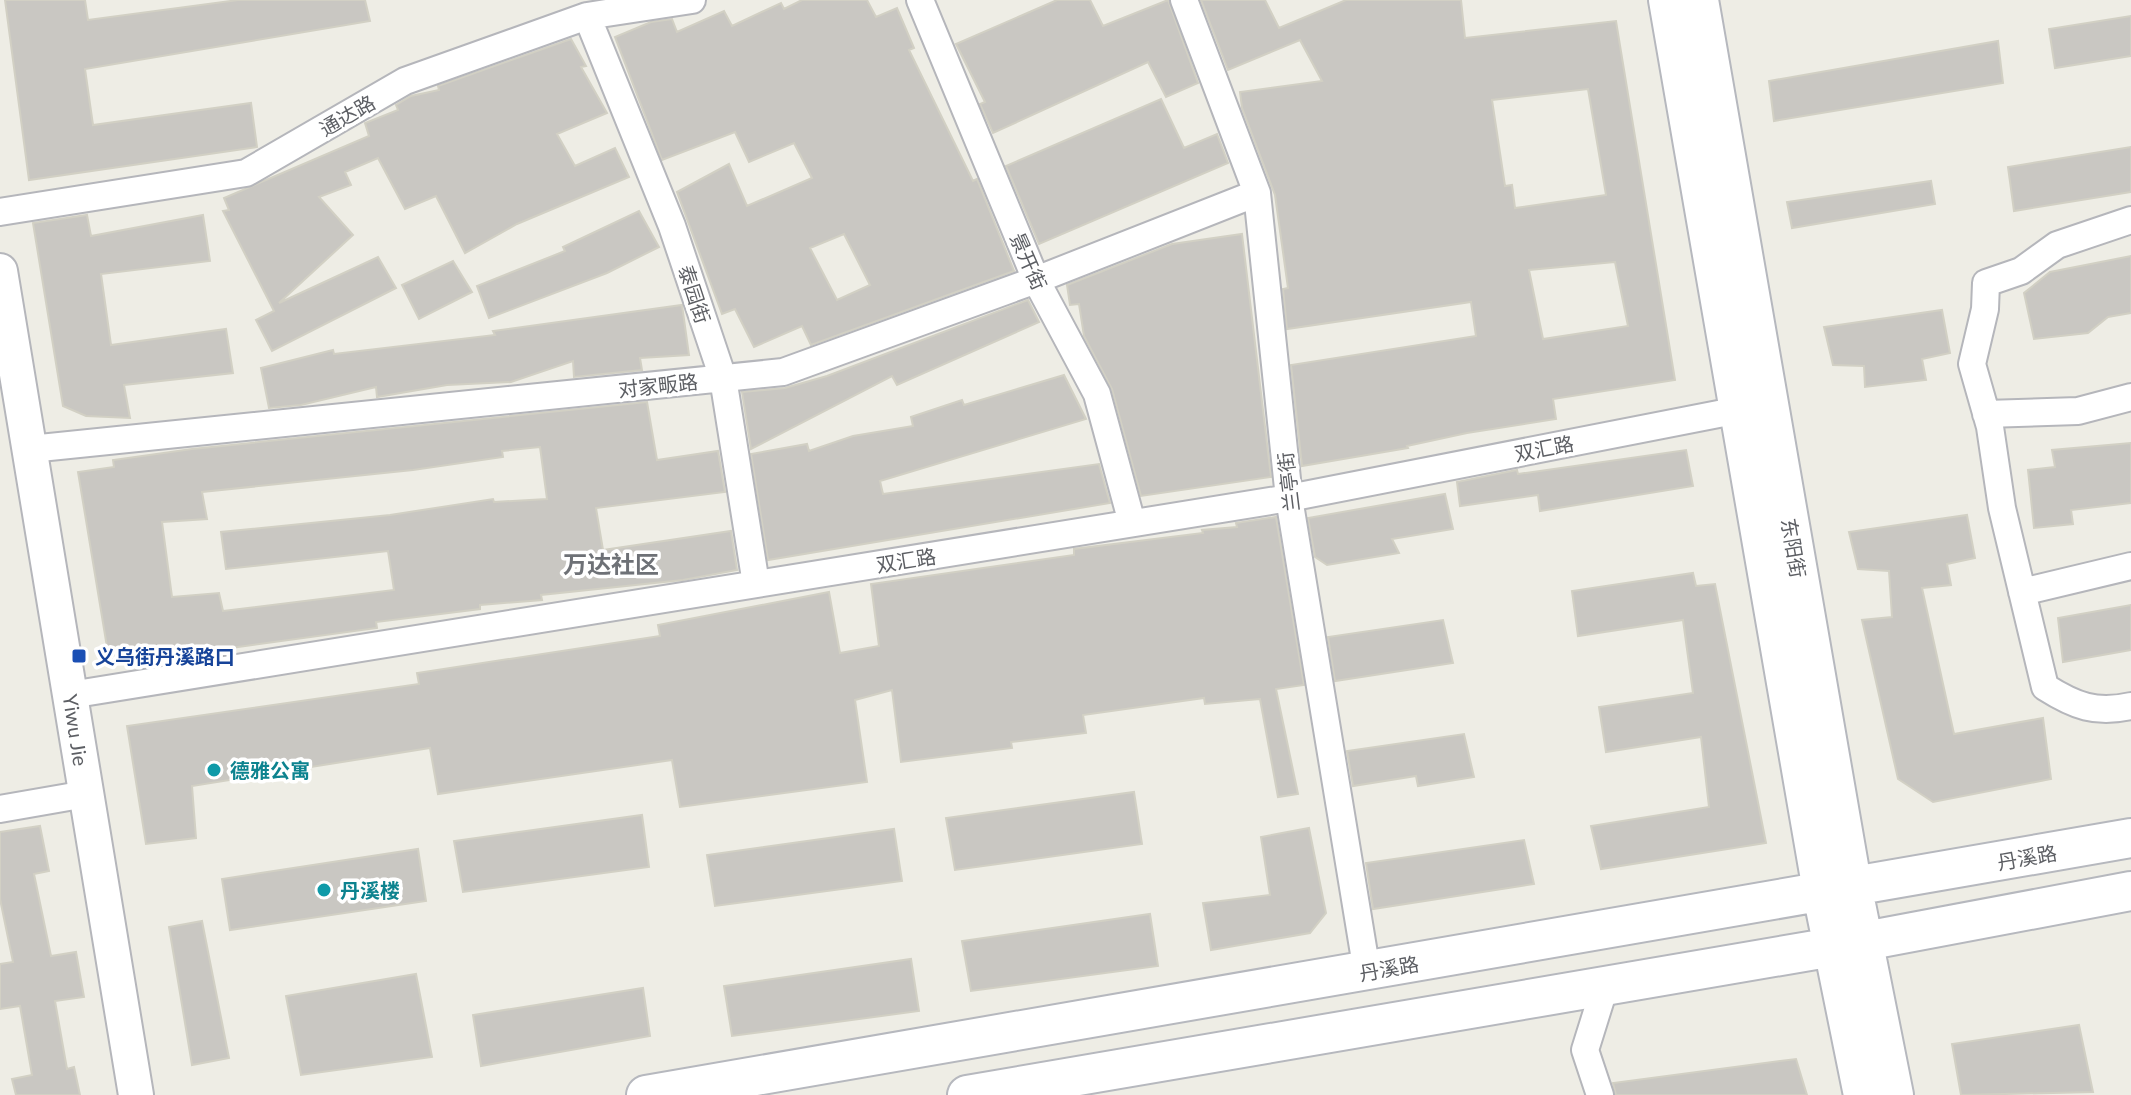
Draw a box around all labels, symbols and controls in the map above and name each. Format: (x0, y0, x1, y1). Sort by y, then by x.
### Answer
street label: 通达路 (315, 90, 379, 140)
street label: 景开街 (1006, 229, 1052, 293)
street label: 泰园街 (674, 262, 716, 326)
street label: 对家畈路 (617, 369, 699, 401)
street label: 双汇路 (1512, 430, 1576, 466)
street label: 兰亭街 (1272, 451, 1304, 513)
street label: 东阳街 (1777, 516, 1811, 580)
street label: 双汇路 (874, 543, 938, 577)
district label: 万达社区 (563, 549, 659, 578)
place label: 义乌街丹溪路口 (95, 644, 235, 668)
marker: 义乌街丹溪路口 (70, 647, 88, 665)
street label: Yiwu Jie (58, 692, 94, 768)
place label: 德雅公寓 (230, 758, 310, 782)
marker: 德雅公寓 (205, 761, 223, 779)
street label: 丹溪路 (1995, 840, 2059, 874)
place label: 丹溪楼 (340, 878, 400, 902)
marker: 丹溪楼 (315, 881, 333, 899)
street label: 丹溪路 (1357, 951, 1421, 985)

